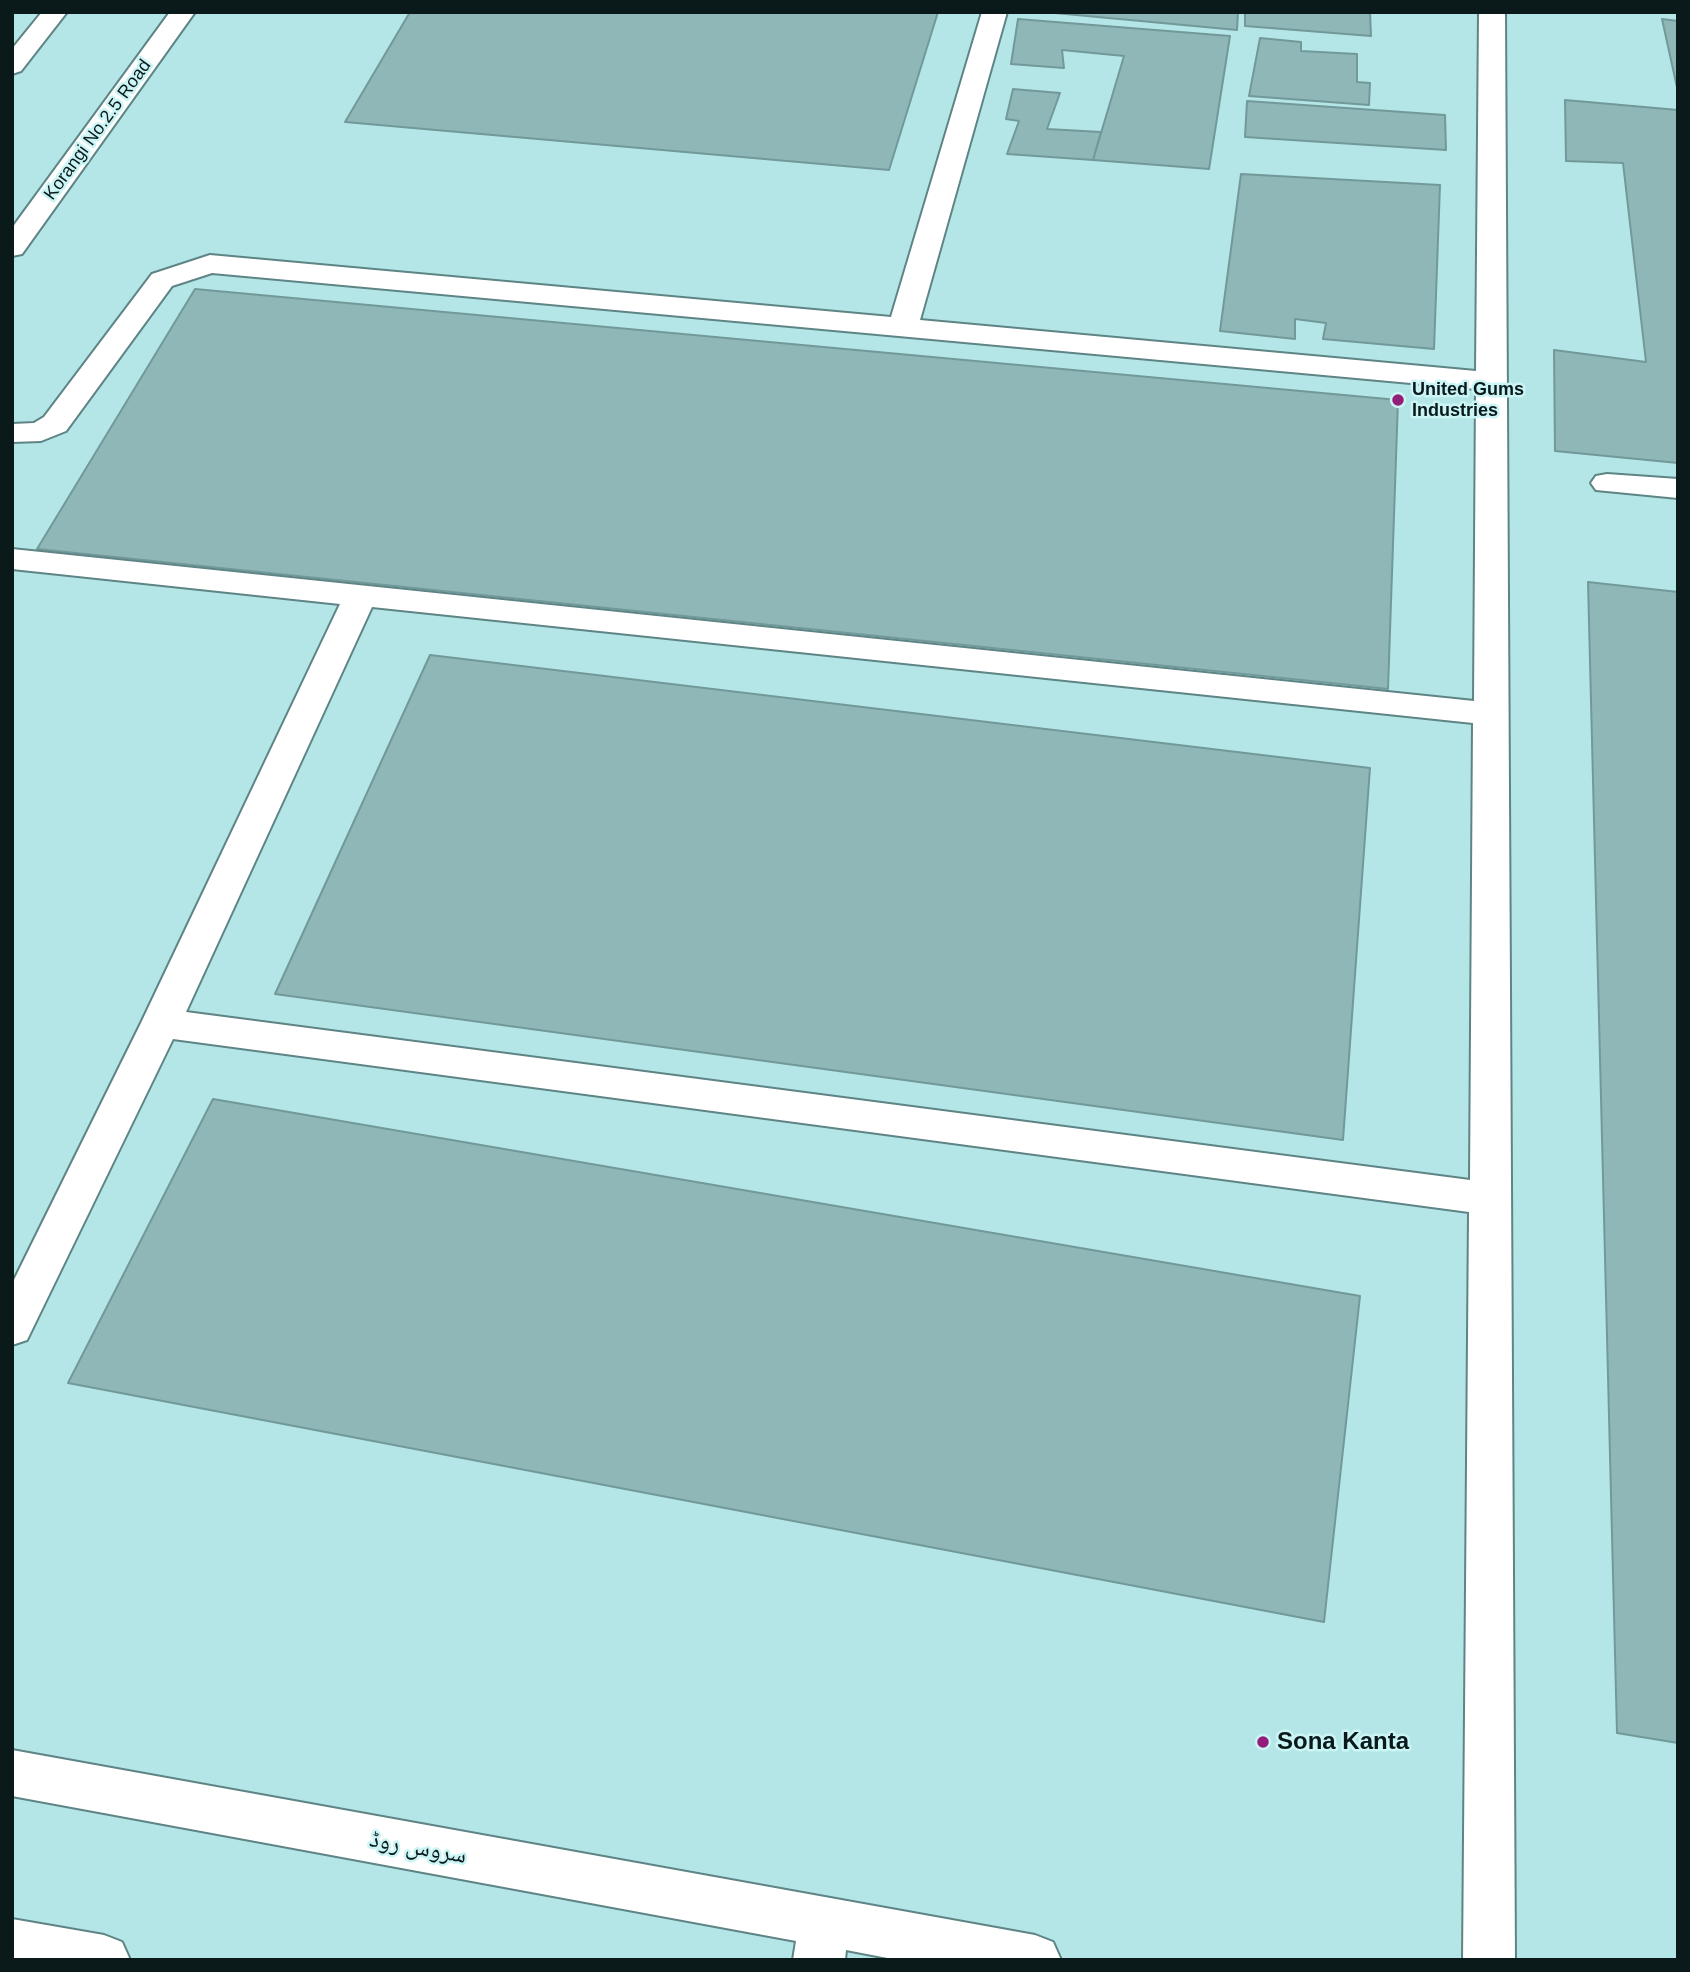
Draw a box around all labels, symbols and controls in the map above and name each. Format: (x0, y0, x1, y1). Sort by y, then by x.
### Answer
street label: Korangi No.2.5 Road (40, 56, 156, 204)
place label: United Gums Industries (1412, 379, 1524, 422)
marker: United Gums Industries (1390, 392, 1406, 408)
place label: Sona Kanta (1277, 1728, 1409, 1756)
marker: Sona Kanta (1255, 1734, 1271, 1750)
street label: سروس روڈ (367, 1825, 469, 1871)

